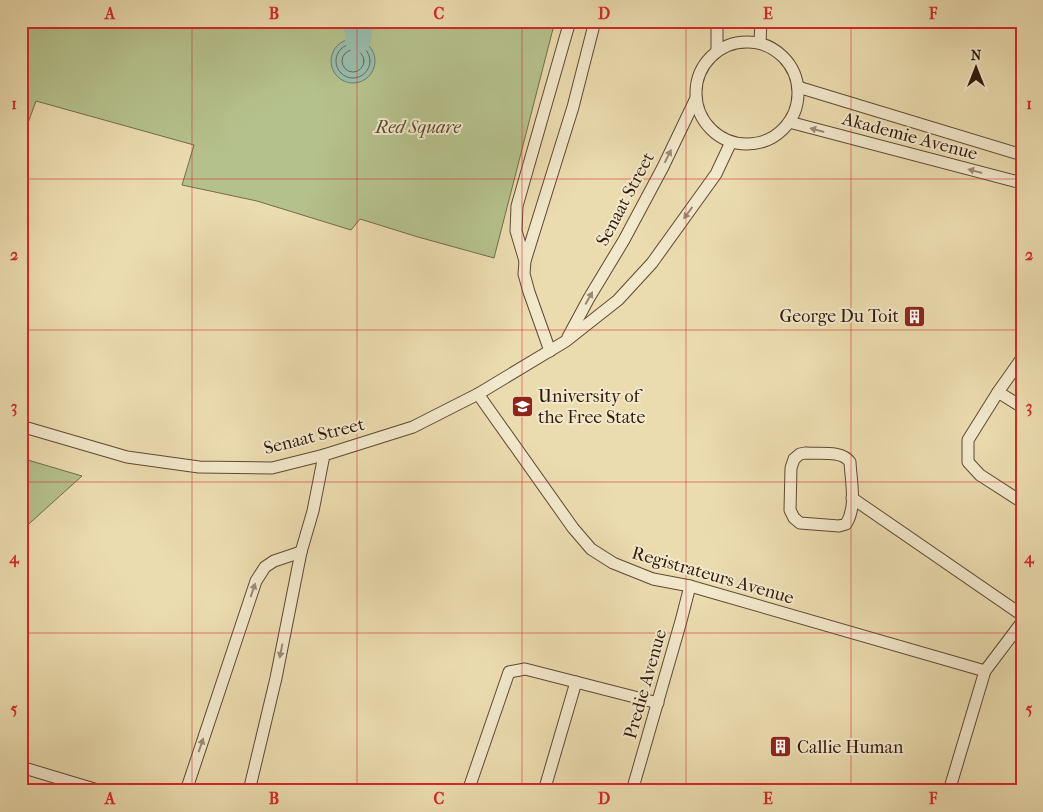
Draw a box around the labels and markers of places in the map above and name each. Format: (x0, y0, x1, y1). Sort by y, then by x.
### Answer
building icon: George Du Toit (903, 304, 927, 328)
place label: George Du Toit (780, 306, 900, 327)
place label: University of the Free State (538, 386, 646, 428)
school or university icon: University of the Free State (510, 394, 534, 418)
building icon: Callie Human (769, 735, 793, 759)
place label: Callie Human (797, 737, 904, 758)

